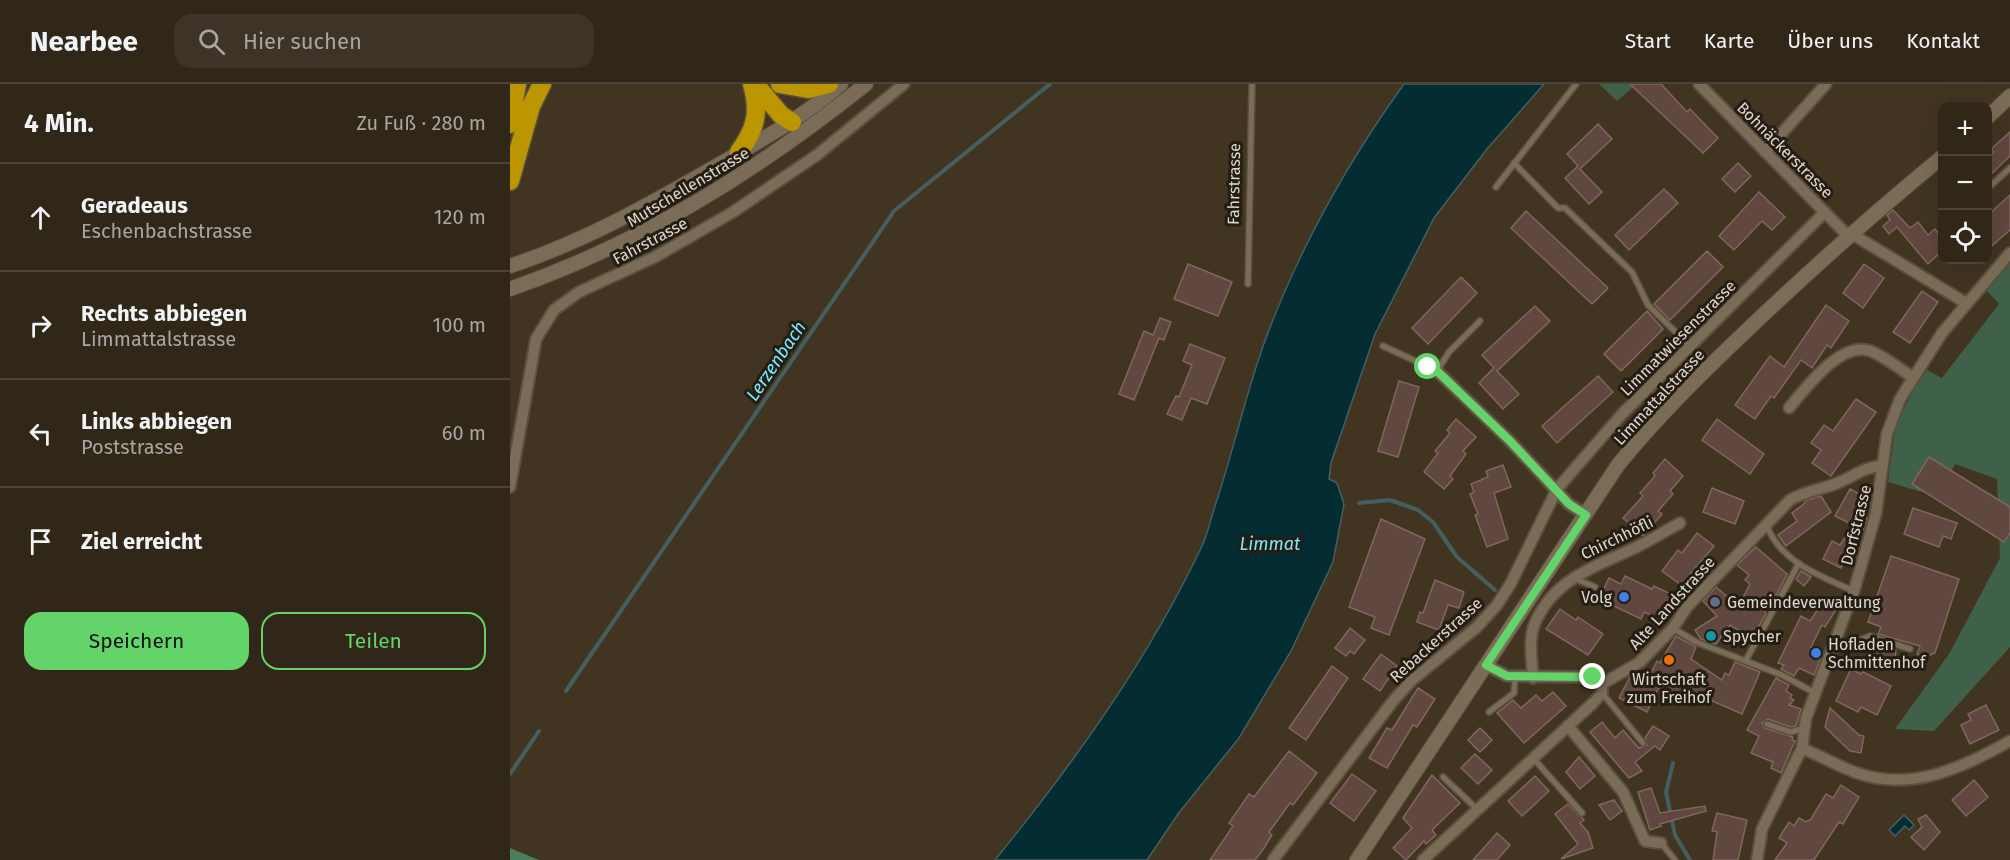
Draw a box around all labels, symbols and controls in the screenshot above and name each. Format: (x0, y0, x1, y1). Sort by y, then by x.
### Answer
search box (174, 14, 594, 68)
text: Nearbee (30, 25, 138, 58)
icon: search (195, 25, 228, 58)
text: Hier suchen (243, 28, 362, 55)
text: Start (1625, 28, 1671, 54)
text: Karte (1704, 28, 1754, 54)
text: Über uns (1787, 28, 1873, 54)
text: Kontakt (1906, 28, 1980, 54)
street label: Bohnäckerstrasse (1733, 98, 1837, 202)
map controls (1938, 102, 1992, 264)
button: + (1938, 102, 1992, 156)
text: 4 Min. (24, 108, 94, 139)
text: Zu Fuß · 280 m (357, 111, 486, 135)
street label: Mutschellenstrasse (624, 143, 752, 231)
street label: Fahrstrasse (1224, 143, 1244, 225)
button: − (1938, 156, 1992, 210)
text: Geradeaus (81, 192, 188, 219)
icon: ahead (24, 201, 57, 234)
text: 120 m (434, 205, 486, 229)
button: locate (1938, 210, 1992, 264)
street label: Fahrstrasse (609, 213, 691, 269)
text: Eschenbachstrasse (81, 219, 252, 243)
street label: Limmatwiesenstrasse (1616, 276, 1740, 400)
text: Rechts abbiegen (81, 300, 247, 327)
icon: right (24, 309, 57, 342)
text: 100 m (433, 313, 486, 337)
water label: Lerzenbach (741, 317, 811, 405)
text: Limmattalstrasse (81, 327, 236, 351)
street label: Limmattalstrasse (1610, 345, 1708, 449)
route start (1414, 353, 1440, 379)
text: Links abbiegen (81, 408, 232, 435)
icon: left (24, 417, 57, 450)
text: 60 m (442, 421, 486, 445)
text: Poststrasse (81, 435, 184, 459)
street label: Dorfstrasse (1837, 483, 1875, 567)
street label: Chirchhöfli (1578, 512, 1656, 564)
icon: arrive (24, 525, 57, 558)
text: Ziel erreicht (81, 528, 202, 555)
water label: Limmat (1239, 533, 1301, 555)
street label: Alte Landstrasse (1625, 553, 1719, 653)
place label: Volg (1581, 588, 1613, 607)
marker: Volg (1617, 590, 1631, 604)
place label: Gemeindeverwaltung (1727, 593, 1881, 612)
street label: Rebackerstrasse (1386, 594, 1486, 686)
marker: Gemeindeverwaltung (1708, 595, 1722, 609)
button: Speichern (24, 612, 249, 670)
button: Teilen (261, 612, 486, 670)
place label: Spycher (1723, 627, 1782, 646)
marker: Spycher (1704, 629, 1718, 643)
place label: Hofladen Schmittenhof (1828, 635, 1927, 672)
marker: Hofladen Schmittenhof (1809, 646, 1823, 660)
marker: Wirtschaft zum Freihof (1662, 653, 1676, 667)
route end (1579, 663, 1605, 689)
place label: Wirtschaft zum Freihof (1627, 670, 1713, 707)

